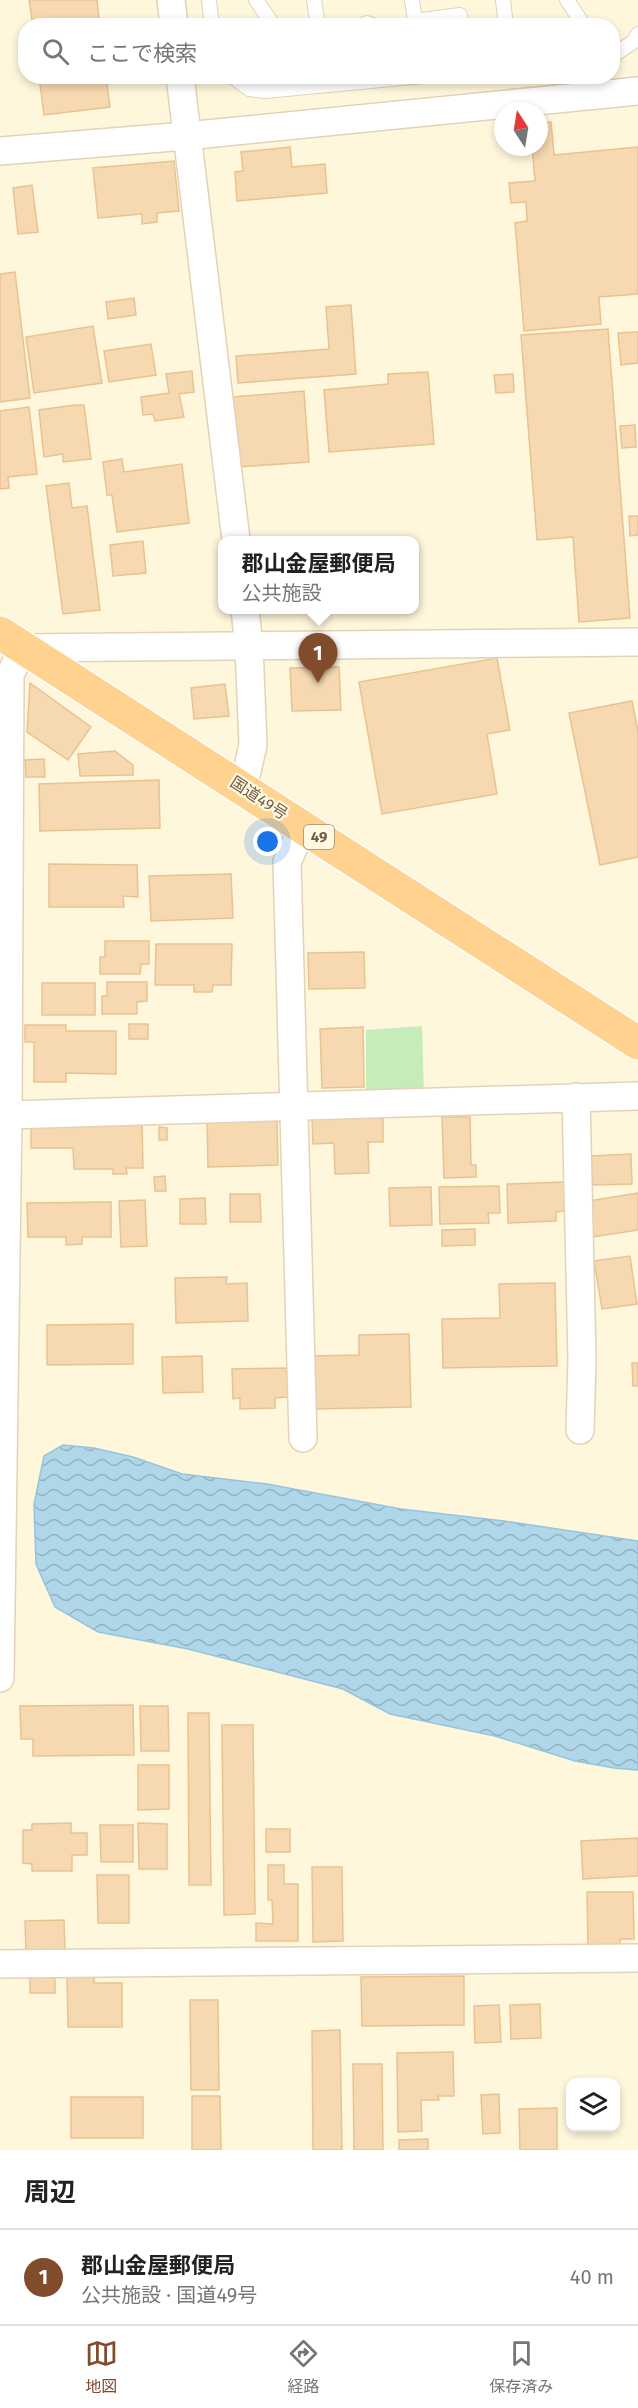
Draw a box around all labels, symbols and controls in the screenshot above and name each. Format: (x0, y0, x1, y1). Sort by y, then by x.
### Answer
search box (18, 18, 620, 84)
icon: search (39, 35, 72, 68)
text: ここで検索 (87, 40, 197, 67)
north arrow (494, 102, 548, 156)
popup (218, 536, 419, 614)
text: 郡山金屋郵便局 (241, 550, 396, 577)
text: 公共施設 (241, 581, 321, 605)
pin: 1 (298, 634, 338, 683)
street label: 国道49号 (227, 772, 291, 824)
road number: 49 (304, 825, 334, 849)
your location (253, 827, 282, 856)
map controls (566, 2078, 620, 2132)
button: layers (566, 2078, 620, 2132)
text: 周辺 (24, 2177, 76, 2208)
text: 郡山金屋郵便局 (81, 2252, 235, 2279)
text: 1 (39, 2265, 48, 2289)
text: 40 m (570, 2265, 614, 2289)
text: 公共施設 · 国道49号 (81, 2283, 257, 2307)
tab: 地図 (85, 2337, 118, 2397)
tab: 経路 (287, 2337, 320, 2397)
tab: 保存済み (489, 2337, 553, 2397)

